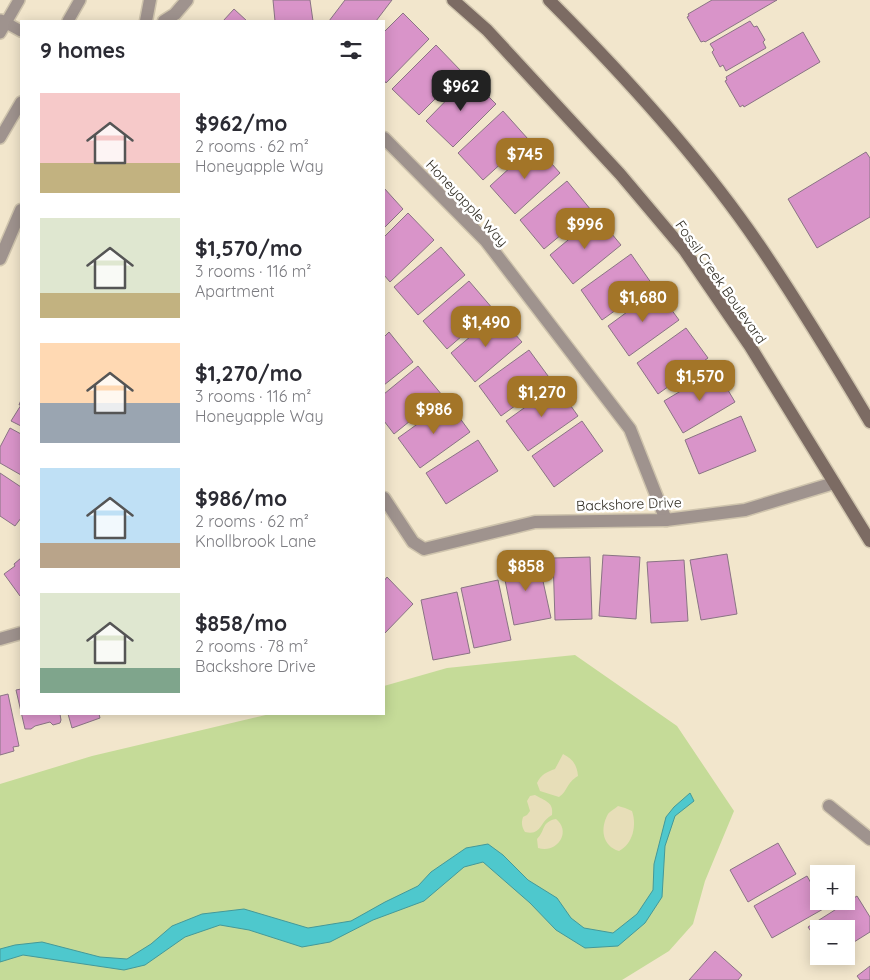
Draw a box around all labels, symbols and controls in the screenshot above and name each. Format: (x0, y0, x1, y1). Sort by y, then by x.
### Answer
icon: filters (337, 36, 365, 64)
text: 9 homes (40, 37, 125, 63)
pin: $962 (431, 70, 491, 112)
text: $962 (443, 76, 479, 96)
text: $962/mo (195, 110, 287, 136)
icon: home (80, 113, 140, 173)
text: 2 rooms · 62 m² (195, 136, 309, 156)
pin: $745 (495, 138, 555, 180)
text: $745 (507, 144, 543, 164)
text: Honeyapple Way (195, 156, 324, 176)
street label: Honeyapple Way (422, 156, 512, 250)
pin: $996 (555, 208, 615, 250)
text: $996 (567, 214, 603, 234)
street label: Fossil Creek Boulevard (672, 217, 770, 347)
text: $1,570/mo (195, 235, 302, 261)
icon: home (80, 238, 140, 298)
text: 3 rooms · 116 m² (195, 261, 311, 281)
pin: $1,680 (602, 280, 684, 323)
text: Apartment (195, 281, 275, 301)
text: $1,680 (619, 287, 667, 307)
pin: $1,490 (445, 306, 527, 348)
text: $1,490 (462, 312, 510, 332)
text: $1,270/mo (195, 360, 302, 386)
pin: $1,570 (659, 360, 741, 402)
icon: home (80, 363, 140, 423)
text: $1,570 (676, 366, 724, 386)
pin: $1,270 (501, 376, 583, 418)
text: $1,270 (518, 382, 566, 402)
text: 3 rooms · 116 m² (195, 386, 311, 406)
pin: $986 (404, 392, 464, 435)
text: $986 (416, 399, 452, 419)
text: Honeyapple Way (195, 406, 324, 426)
text: $986/mo (195, 485, 287, 511)
icon: home (80, 488, 140, 548)
street label: Backshore Drive (576, 493, 682, 515)
text: 2 rooms · 62 m² (195, 511, 309, 531)
text: Knollbrook Lane (195, 531, 316, 551)
pin: $858 (496, 550, 556, 592)
text: $858 (508, 556, 544, 576)
text: $858/mo (195, 610, 287, 636)
icon: home (80, 613, 140, 673)
text: 2 rooms · 78 m² (195, 636, 308, 656)
text: Backshore Drive (195, 656, 316, 676)
map controls (810, 865, 855, 965)
button: + (810, 865, 855, 910)
button: − (810, 920, 855, 965)

